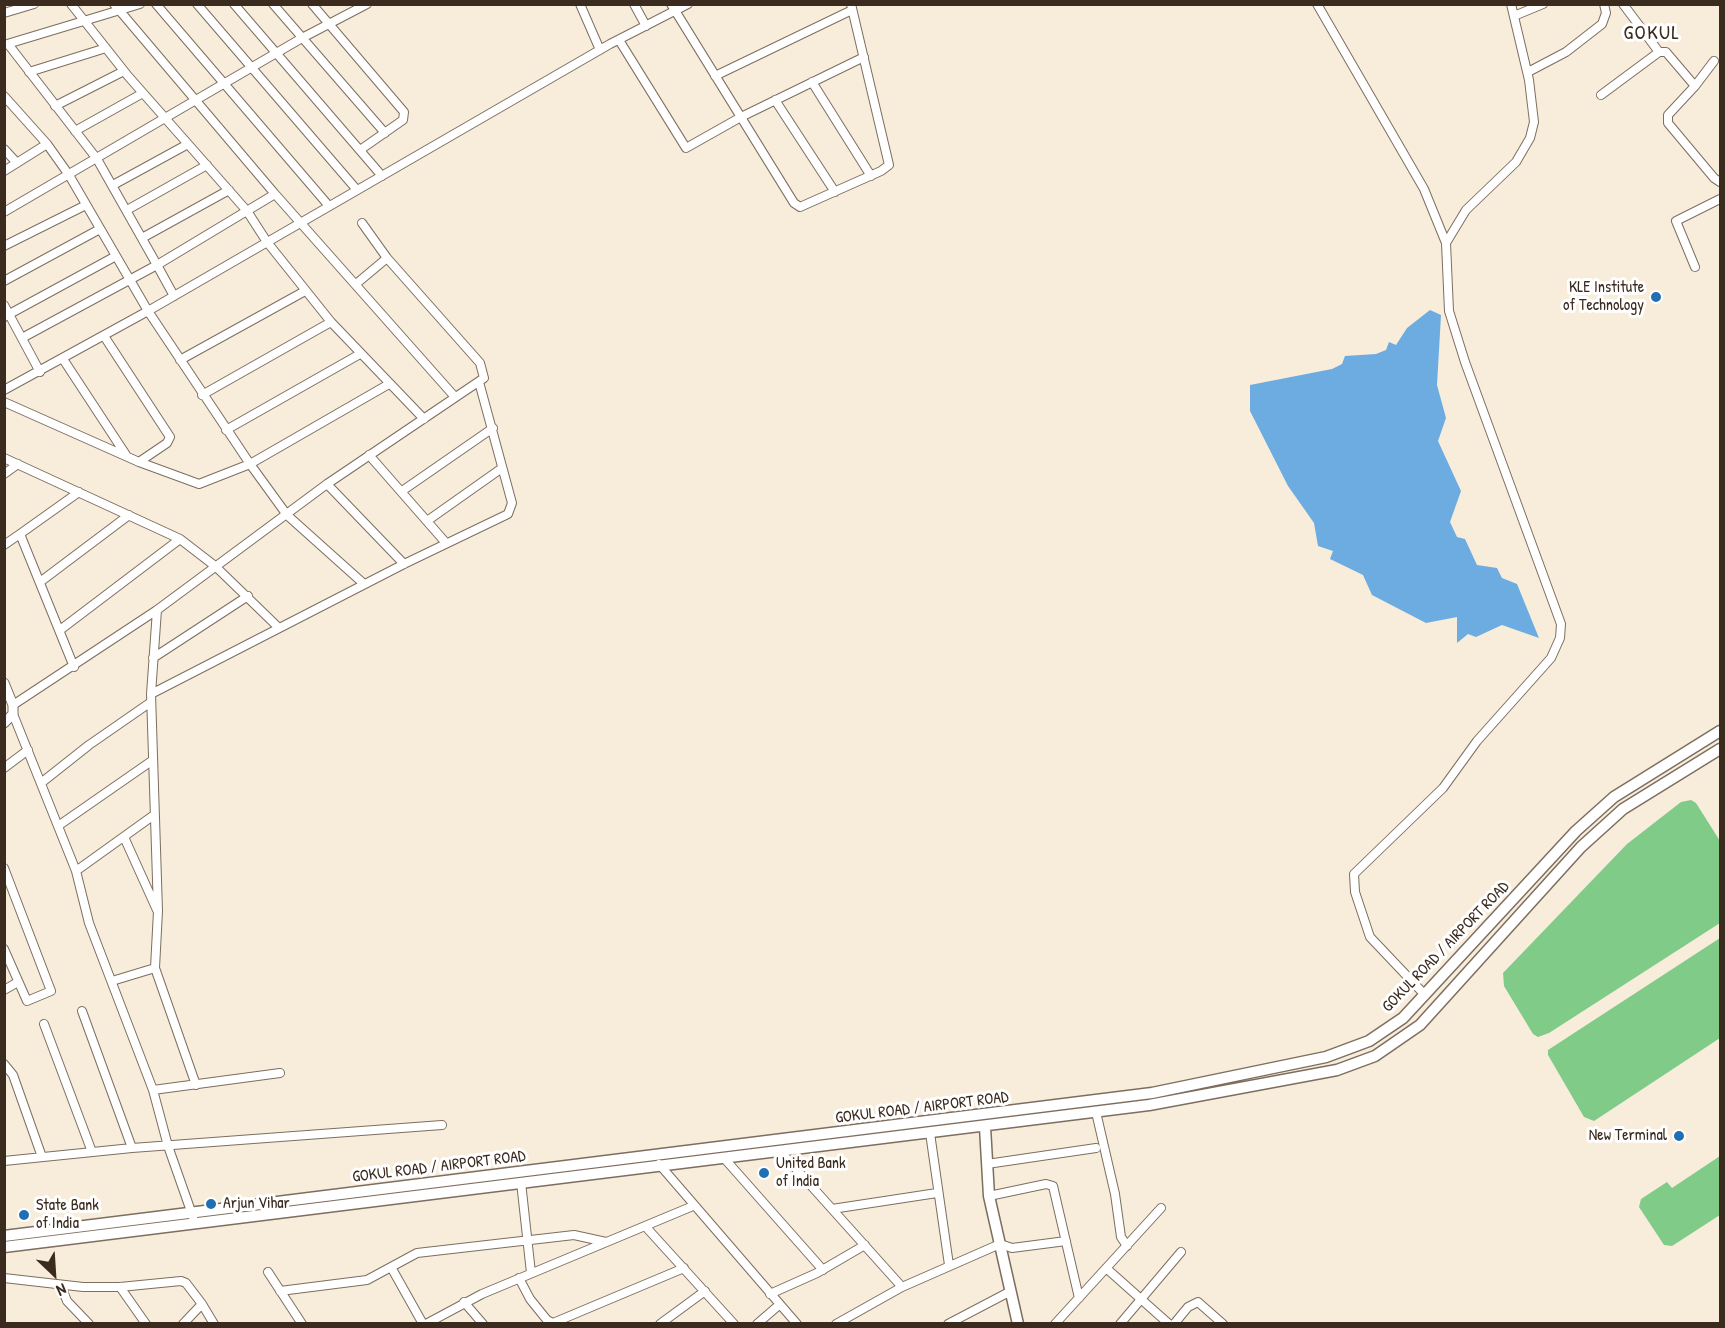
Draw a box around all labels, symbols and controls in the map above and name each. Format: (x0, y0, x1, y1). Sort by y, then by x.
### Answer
district label: GOKUL (1623, 22, 1681, 46)
place label: KLE Institute of Technology (1563, 278, 1644, 316)
marker: KLE Institute of Technology (1649, 290, 1663, 304)
street label: GOKUL ROAD / AIRPORT ROAD (1378, 878, 1514, 1016)
street label: GOKUL ROAD / AIRPORT ROAD (834, 1088, 1010, 1128)
place label: New Terminal (1589, 1126, 1667, 1146)
marker: New Terminal (1672, 1129, 1686, 1143)
street label: GOKUL ROAD / AIRPORT ROAD (351, 1147, 527, 1187)
place label: United Bank of India (776, 1154, 846, 1192)
marker: United Bank of India (757, 1166, 771, 1180)
place label: Arjun Vihar (223, 1194, 290, 1214)
place label: State Bank of India (36, 1196, 99, 1234)
marker: Arjun Vihar (204, 1197, 218, 1211)
marker: State Bank of India (17, 1208, 31, 1222)
north arrow (24, 1244, 84, 1304)
text: N (53, 1279, 70, 1302)

